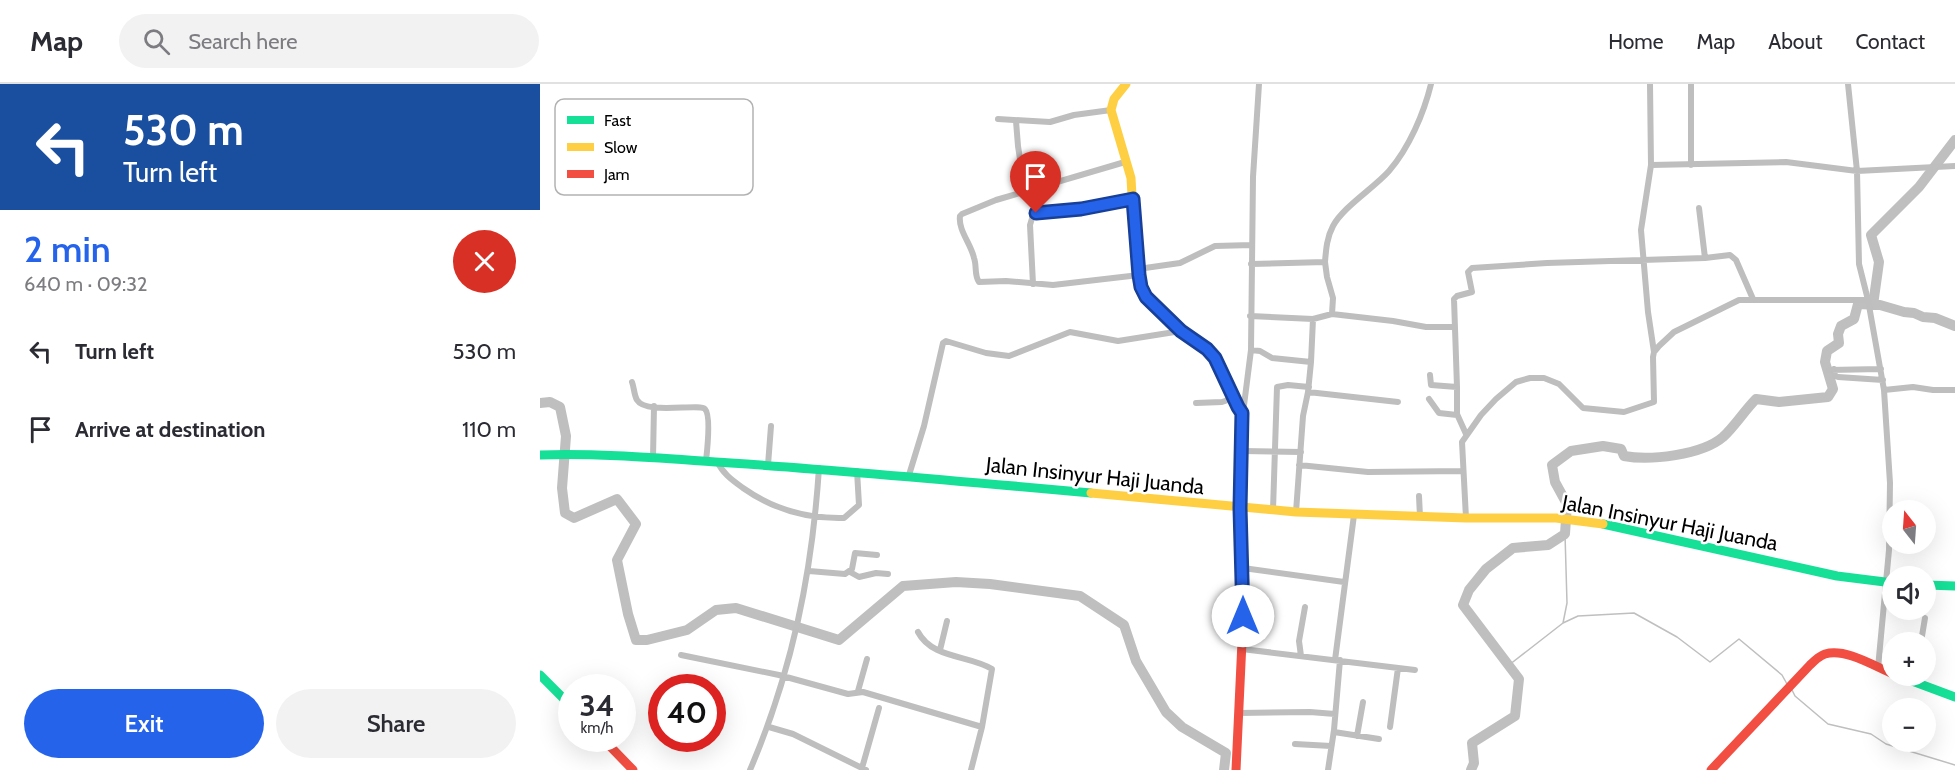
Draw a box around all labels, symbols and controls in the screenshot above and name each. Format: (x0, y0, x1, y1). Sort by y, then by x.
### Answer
search box (119, 14, 539, 68)
text: Map (30, 24, 83, 58)
icon: search (140, 25, 173, 58)
text: Search here (188, 28, 297, 55)
text: Home (1608, 29, 1664, 54)
text: Map (1697, 29, 1735, 54)
text: About (1768, 29, 1822, 54)
text: Contact (1855, 29, 1925, 54)
legend (555, 99, 753, 195)
text: 530 m (123, 104, 244, 156)
icon: left (24, 108, 102, 186)
text: Fast (604, 111, 632, 130)
text: Slow (604, 138, 638, 157)
pin (1010, 151, 1061, 213)
text: Turn left (123, 156, 217, 189)
icon: arrive (1019, 160, 1052, 193)
text: Jam (603, 165, 630, 184)
text: 2 min (24, 227, 111, 271)
button: close (453, 230, 516, 293)
text: 640 m · 09:32 (24, 272, 147, 296)
icon: left (24, 335, 57, 368)
text: Turn left (75, 338, 154, 365)
text: 530 m (453, 338, 516, 365)
icon: arrive (24, 413, 57, 446)
text: Arrive at destination (75, 416, 265, 443)
text: 110 m (462, 416, 516, 443)
street label: Jalan Insinyur Haji Juanda (984, 452, 1205, 500)
street label: Jalan Insinyur Haji Juanda (1559, 489, 1780, 557)
north arrow (1882, 500, 1936, 554)
map controls (1882, 500, 1936, 752)
button: sound (1882, 566, 1936, 620)
position arrow (1211, 584, 1275, 648)
button: + (1882, 632, 1936, 686)
speed limit sign: 40 (648, 674, 726, 752)
text: 34 (580, 687, 614, 724)
button: Exit (24, 689, 264, 758)
button: Share (276, 689, 516, 758)
button: − (1882, 698, 1936, 752)
text: km/h (581, 719, 613, 737)

